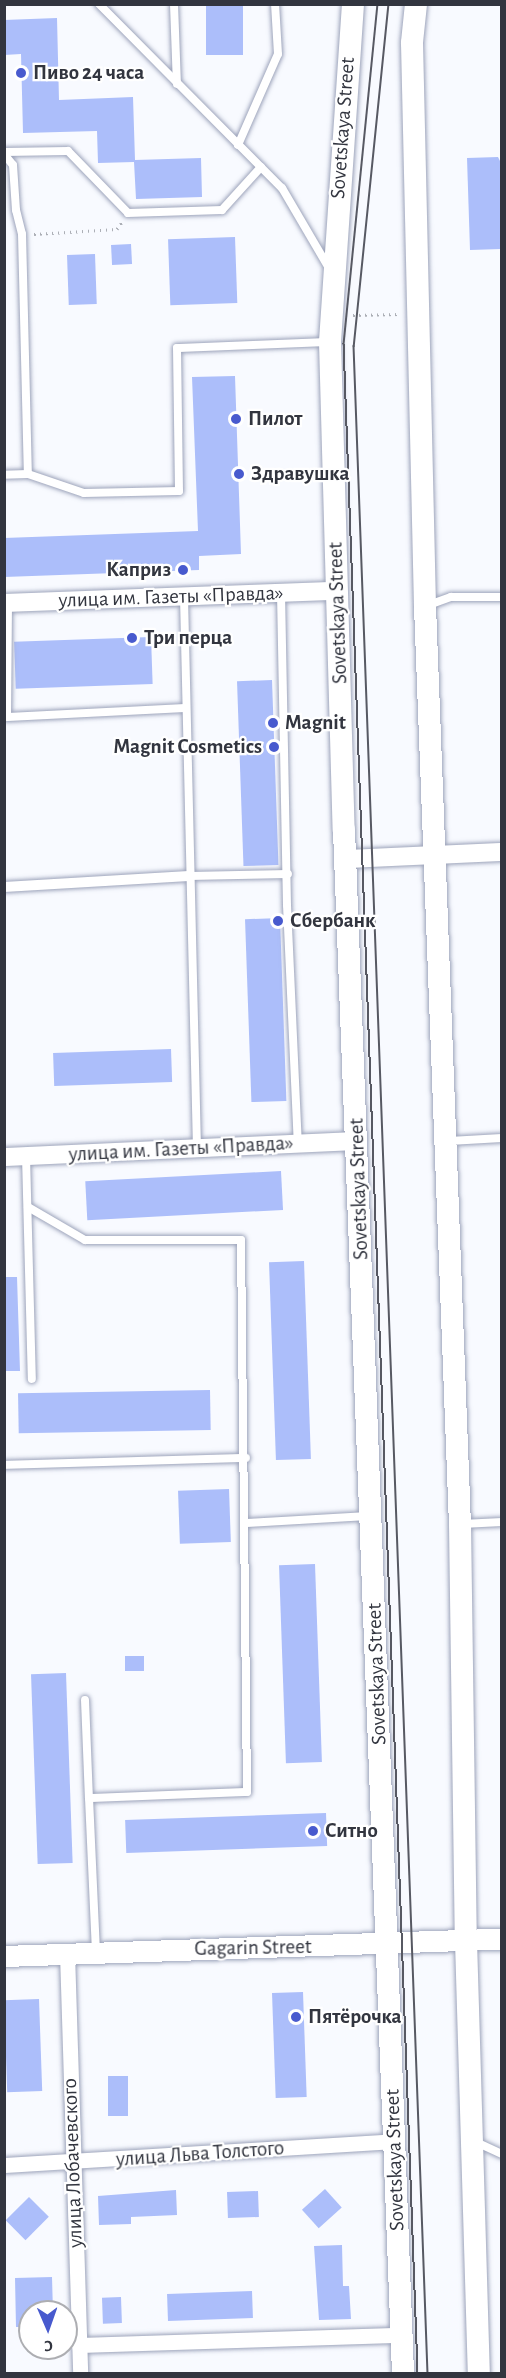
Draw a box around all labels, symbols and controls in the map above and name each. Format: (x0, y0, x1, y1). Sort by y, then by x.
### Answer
street label: Sovetskaya Street (325, 56, 361, 200)
place label: Пиво 24 часа (33, 60, 144, 86)
marker: Пиво 24 часа (14, 66, 28, 80)
place label: Пилот (248, 406, 303, 432)
marker: Пилот (229, 412, 243, 426)
place label: Здравушка (251, 461, 349, 487)
marker: Здравушка (232, 467, 246, 481)
street label: Sovetskaya Street (323, 542, 353, 684)
place label: Каприз (106, 557, 171, 583)
marker: Каприз (176, 563, 190, 577)
street label: улица им. Газеты «Правда» (58, 580, 284, 614)
place label: Три перца (144, 625, 232, 651)
marker: Три перца (125, 631, 139, 645)
place label: Magnit (285, 710, 346, 736)
marker: Magnit (266, 716, 280, 730)
place label: Magnit Cosmetics (113, 734, 262, 760)
marker: Magnit Cosmetics (267, 740, 281, 754)
place label: Сбербанк (290, 908, 375, 934)
marker: Сбербанк (271, 914, 285, 928)
street label: Sovetskaya Street (344, 1118, 374, 1260)
street label: улица им. Газеты «Правда» (68, 1131, 294, 1167)
street label: Sovetskaya Street (362, 1603, 392, 1745)
place label: Ситно (325, 1818, 378, 1844)
marker: Ситно (306, 1824, 320, 1838)
street label: Gagarin Street (194, 1934, 312, 1962)
place label: Пятёрочка (308, 2004, 402, 2030)
marker: Пятёрочка (289, 2010, 303, 2024)
street label: улица Лобачевского (57, 2078, 89, 2248)
street label: Sovetskaya Street (380, 2089, 410, 2231)
street label: улица Льва Толстого (115, 2136, 285, 2172)
north arrow (18, 2300, 78, 2360)
text: С (44, 2338, 53, 2354)

